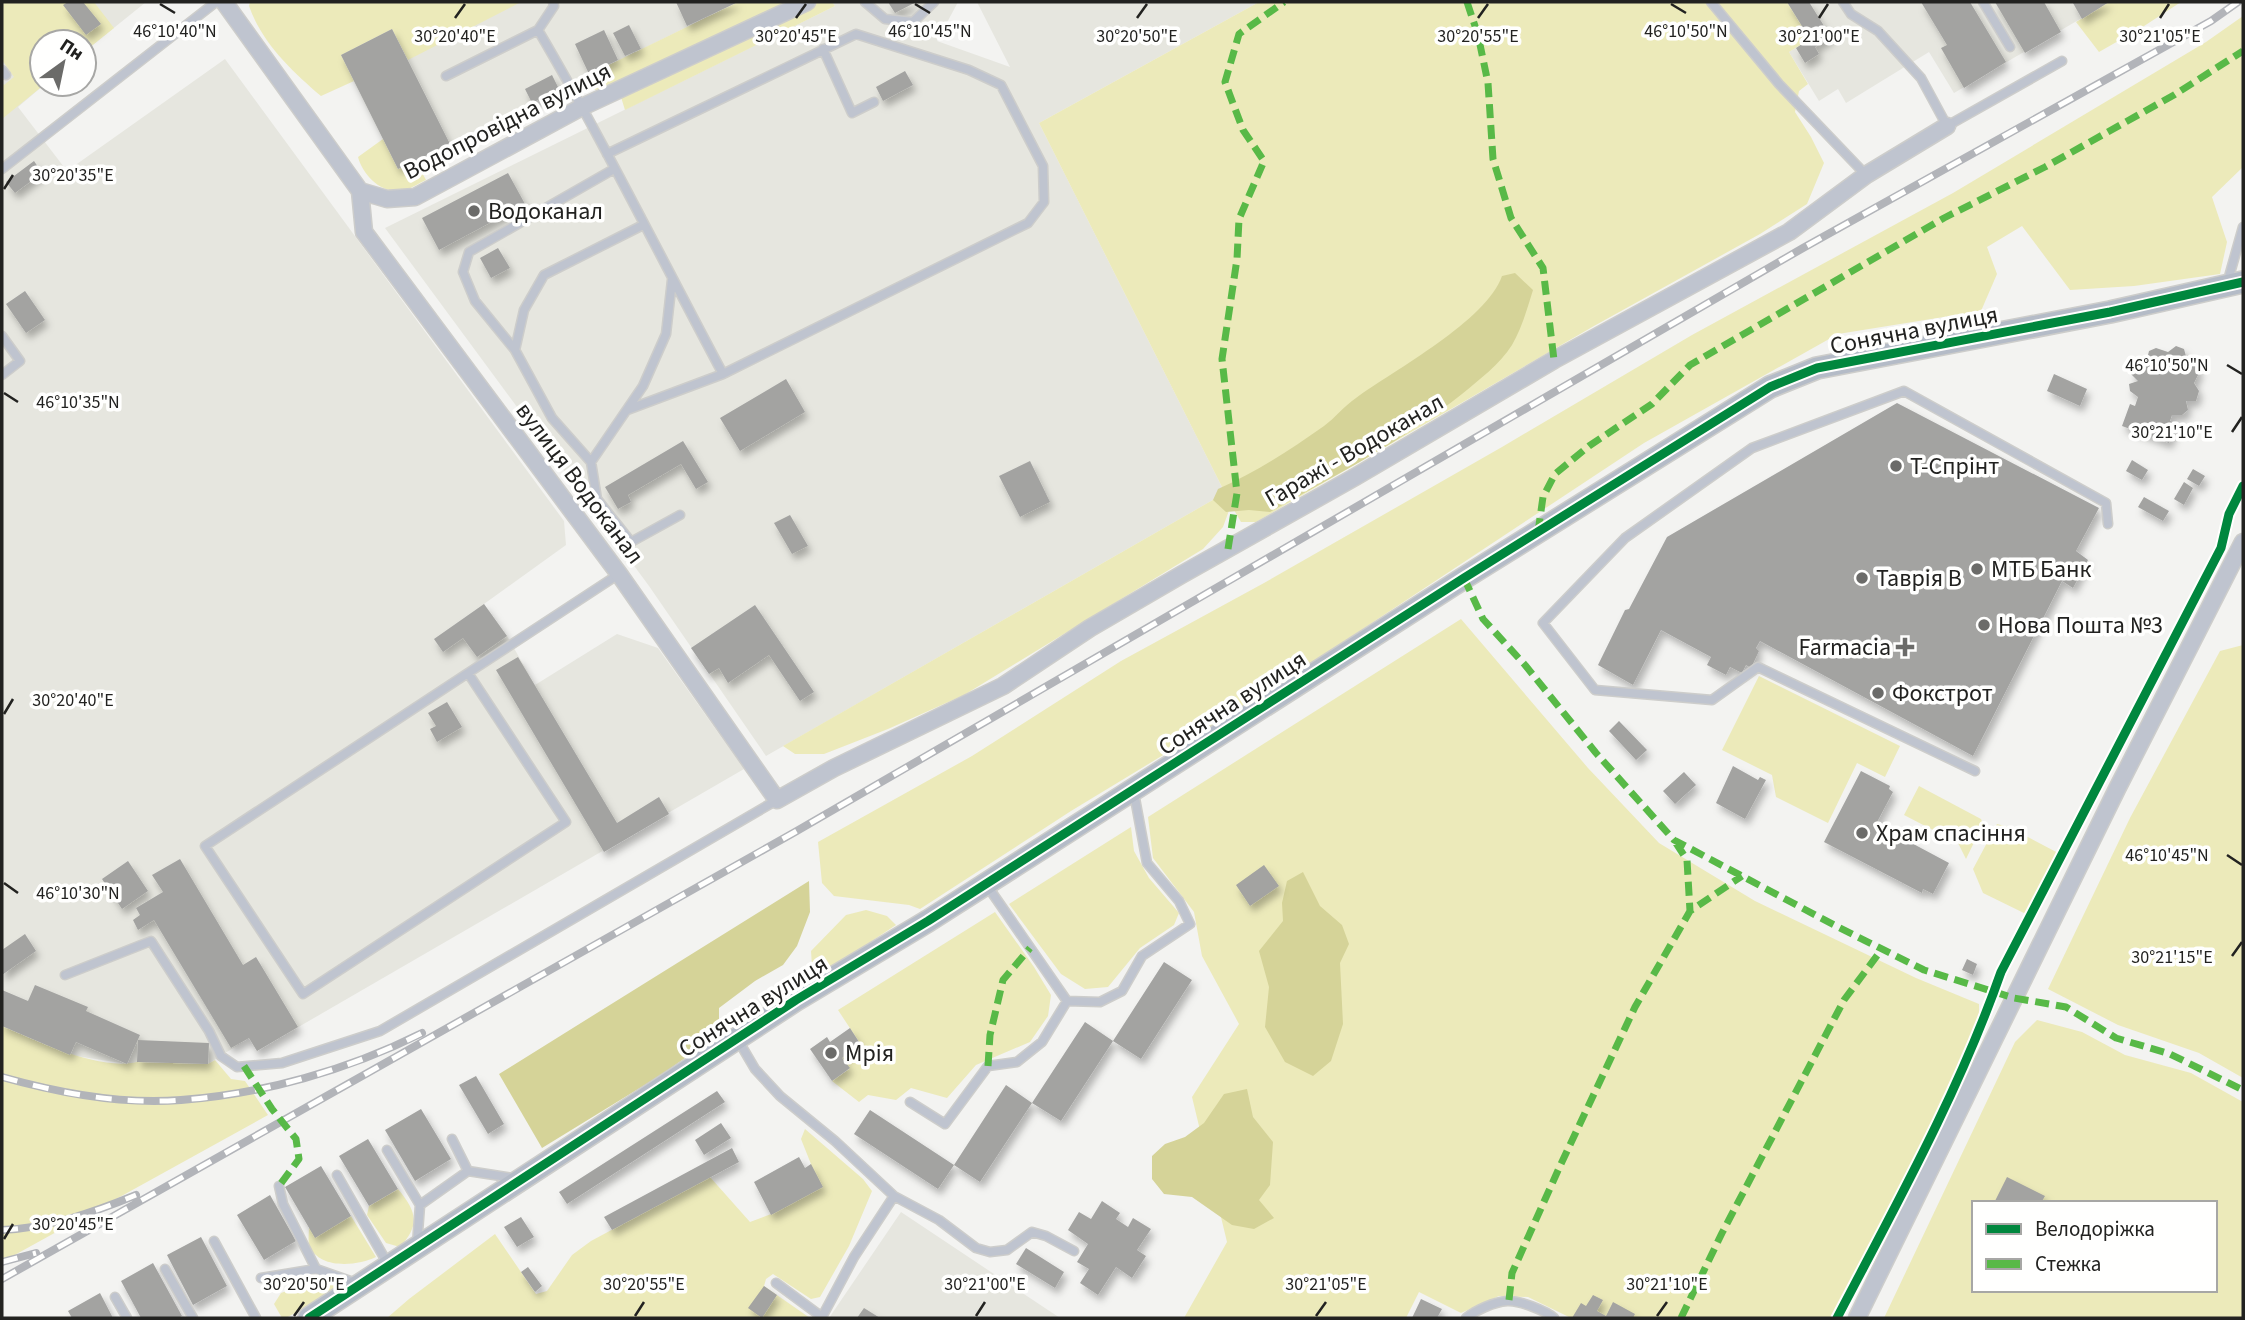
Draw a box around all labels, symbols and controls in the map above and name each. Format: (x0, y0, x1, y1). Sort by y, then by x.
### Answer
text: 46°10'40"N (133, 19, 217, 44)
text: 46°10'45"N (888, 19, 972, 44)
text: 46°10'50"N (1644, 19, 1728, 44)
text: 30°20'40"E (414, 24, 496, 49)
text: 30°20'45"E (755, 24, 837, 49)
text: 30°20'50"E (1096, 24, 1178, 49)
text: 30°20'55"E (1437, 24, 1519, 49)
text: 30°21'00"E (1778, 24, 1860, 49)
text: 30°21'05"E (2119, 24, 2201, 49)
north arrow (28, 28, 98, 98)
text: Пн (54, 32, 89, 68)
street label: Водопровідна вулиця (397, 54, 617, 189)
text: 30°20'35"E (32, 163, 114, 188)
place label: Водоканал (488, 194, 603, 229)
marker: Водоканал (466, 203, 482, 219)
street label: Сонячна вулиця (1827, 297, 2001, 364)
text: 46°10'50"N (2125, 353, 2209, 378)
street label: Гаражі - Водоканал (1258, 385, 1450, 516)
text: 46°10'35"N (36, 390, 120, 415)
street label: вулиця Водоканал (507, 395, 652, 572)
text: 30°21'10"E (2131, 420, 2213, 445)
place label: Т-Спрінт (1910, 449, 1999, 484)
marker: Т-Спрінт (1888, 458, 1904, 474)
place label: МТБ Банк (1991, 552, 2092, 587)
place label: Таврія В (1876, 561, 1962, 596)
marker: МТБ Банк (1969, 561, 1985, 577)
marker: Таврія В (1854, 570, 1870, 586)
place label: Нова Пошта №3 (1998, 608, 2163, 643)
marker: Нова Пошта №3 (1976, 617, 1992, 633)
place label: Farmacia (1799, 630, 1891, 665)
marker: Farmacia (1897, 639, 1913, 655)
street label: Сонячна вулиця (1151, 642, 1313, 765)
place label: Фокстрот (1892, 676, 1993, 711)
marker: Фокстрот (1870, 685, 1886, 701)
text: 30°20'40"E (32, 688, 114, 713)
place label: Храм спасіння (1876, 816, 2026, 851)
marker: Храм спасіння (1854, 825, 1870, 841)
text: 46°10'45"N (2125, 843, 2209, 868)
text: 46°10'30"N (36, 881, 120, 906)
text: 30°21'15"E (2131, 945, 2213, 970)
street label: Сонячна вулиця (672, 946, 835, 1066)
place label: Мрія (845, 1036, 894, 1071)
marker: Мрія (823, 1045, 839, 1061)
legend (1972, 1201, 2217, 1292)
text: 30°20'45"E (32, 1212, 114, 1237)
text: Велодоріжка (2035, 1214, 2155, 1244)
text: Стежка (2035, 1249, 2101, 1279)
text: 30°20'50"E (263, 1272, 345, 1297)
text: 30°20'55"E (603, 1272, 685, 1297)
text: 30°21'00"E (944, 1272, 1026, 1297)
text: 30°21'05"E (1285, 1272, 1367, 1297)
text: 30°21'10"E (1626, 1272, 1708, 1297)

